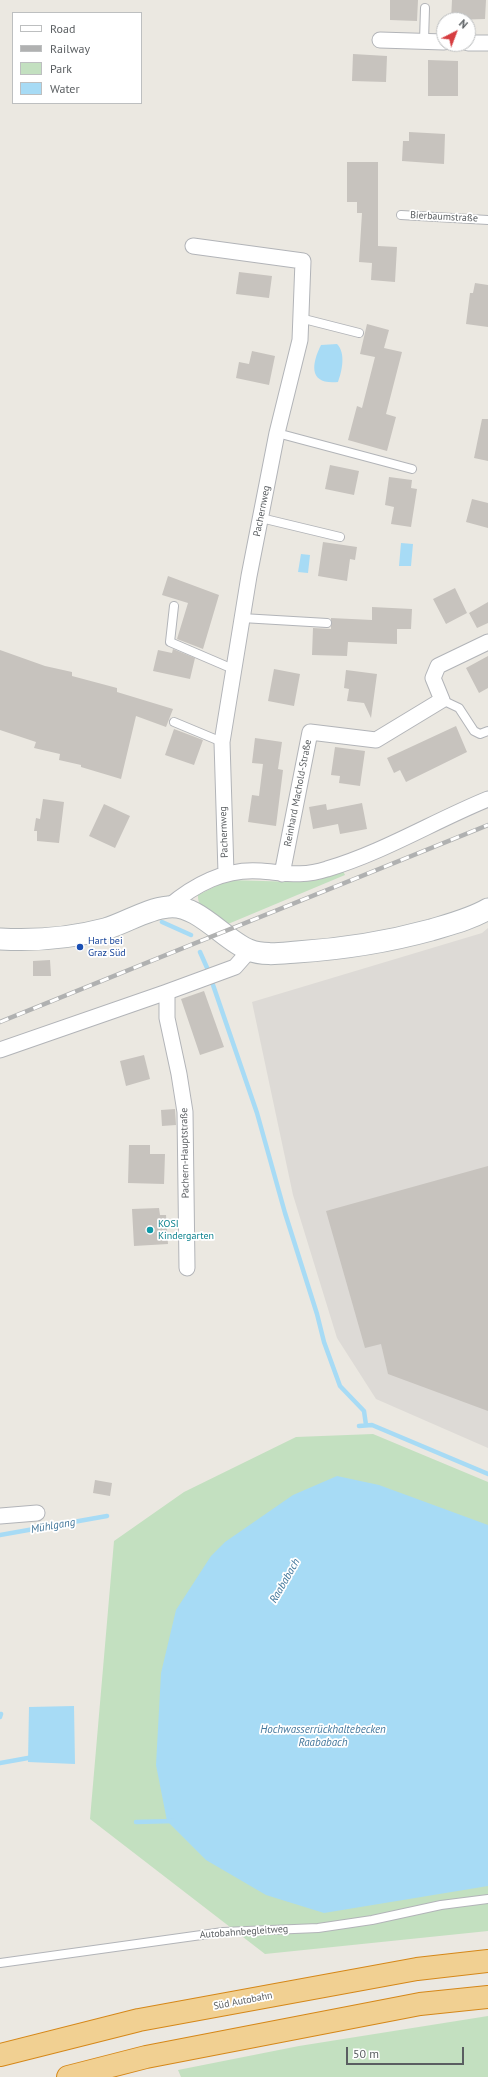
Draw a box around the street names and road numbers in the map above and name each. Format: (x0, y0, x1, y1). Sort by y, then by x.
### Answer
street label: Bierbaumstraße (410, 209, 478, 225)
street label: Pachernweg (251, 484, 273, 538)
street label: Reinhard Machold-Straße (282, 738, 314, 848)
street label: Pachernweg (217, 806, 231, 858)
street label: Pachern-Hauptstraße (178, 1108, 192, 1198)
street label: Autobahnbegleitweg (199, 1923, 289, 1941)
street label: Süd Autobahn (212, 1989, 274, 2013)

